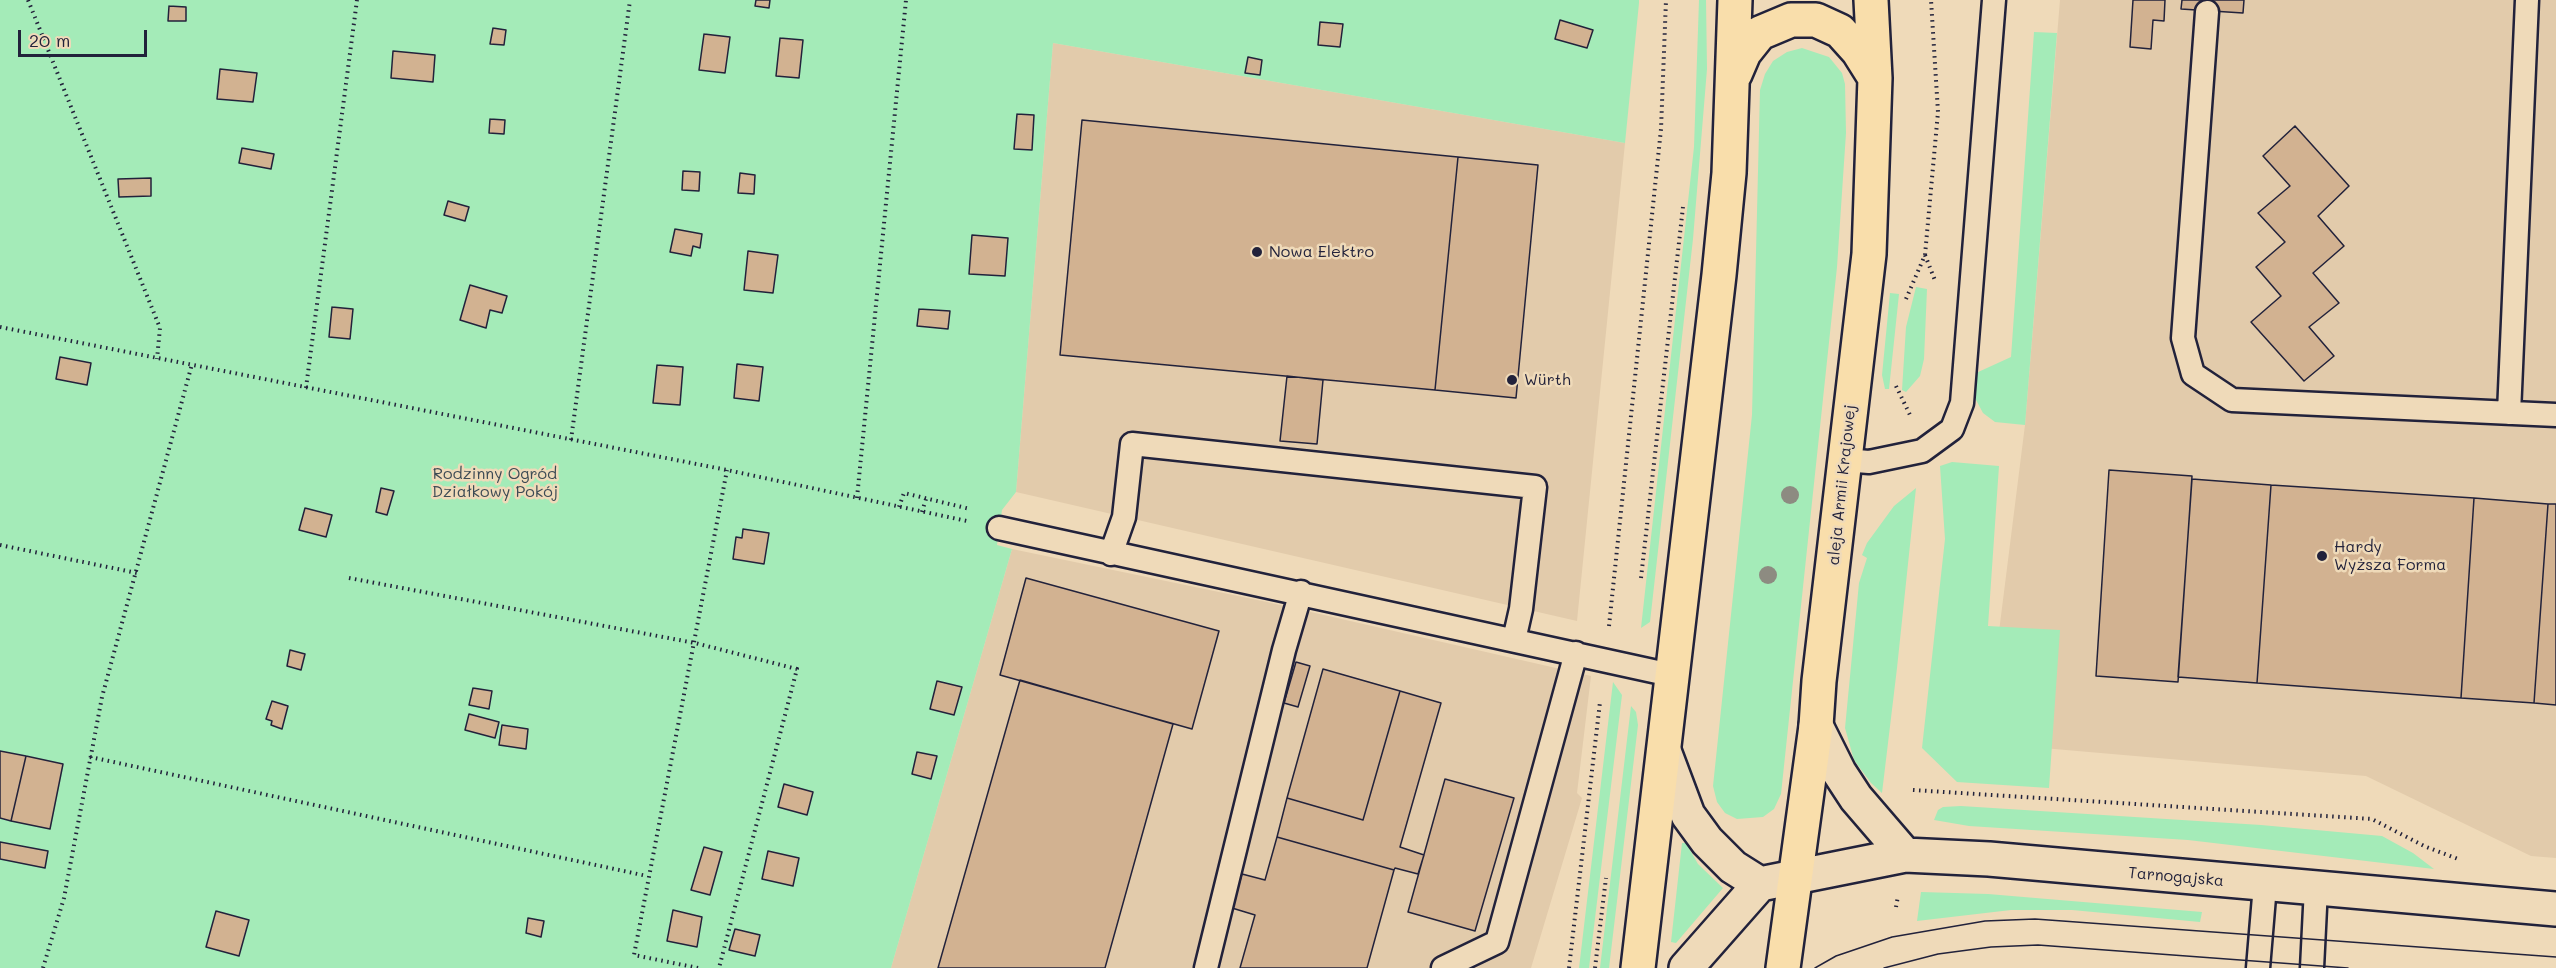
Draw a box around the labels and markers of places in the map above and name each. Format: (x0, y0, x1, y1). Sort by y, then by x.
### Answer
place label: Nowa Elektro (1269, 242, 1374, 262)
marker: Nowa Elektro (1250, 245, 1264, 259)
place label: Würth (1524, 370, 1571, 390)
marker: Würth (1505, 373, 1519, 387)
place label: Hardy Wyższa Forma (2334, 537, 2446, 575)
marker: Hardy Wyższa Forma (2315, 549, 2329, 563)

